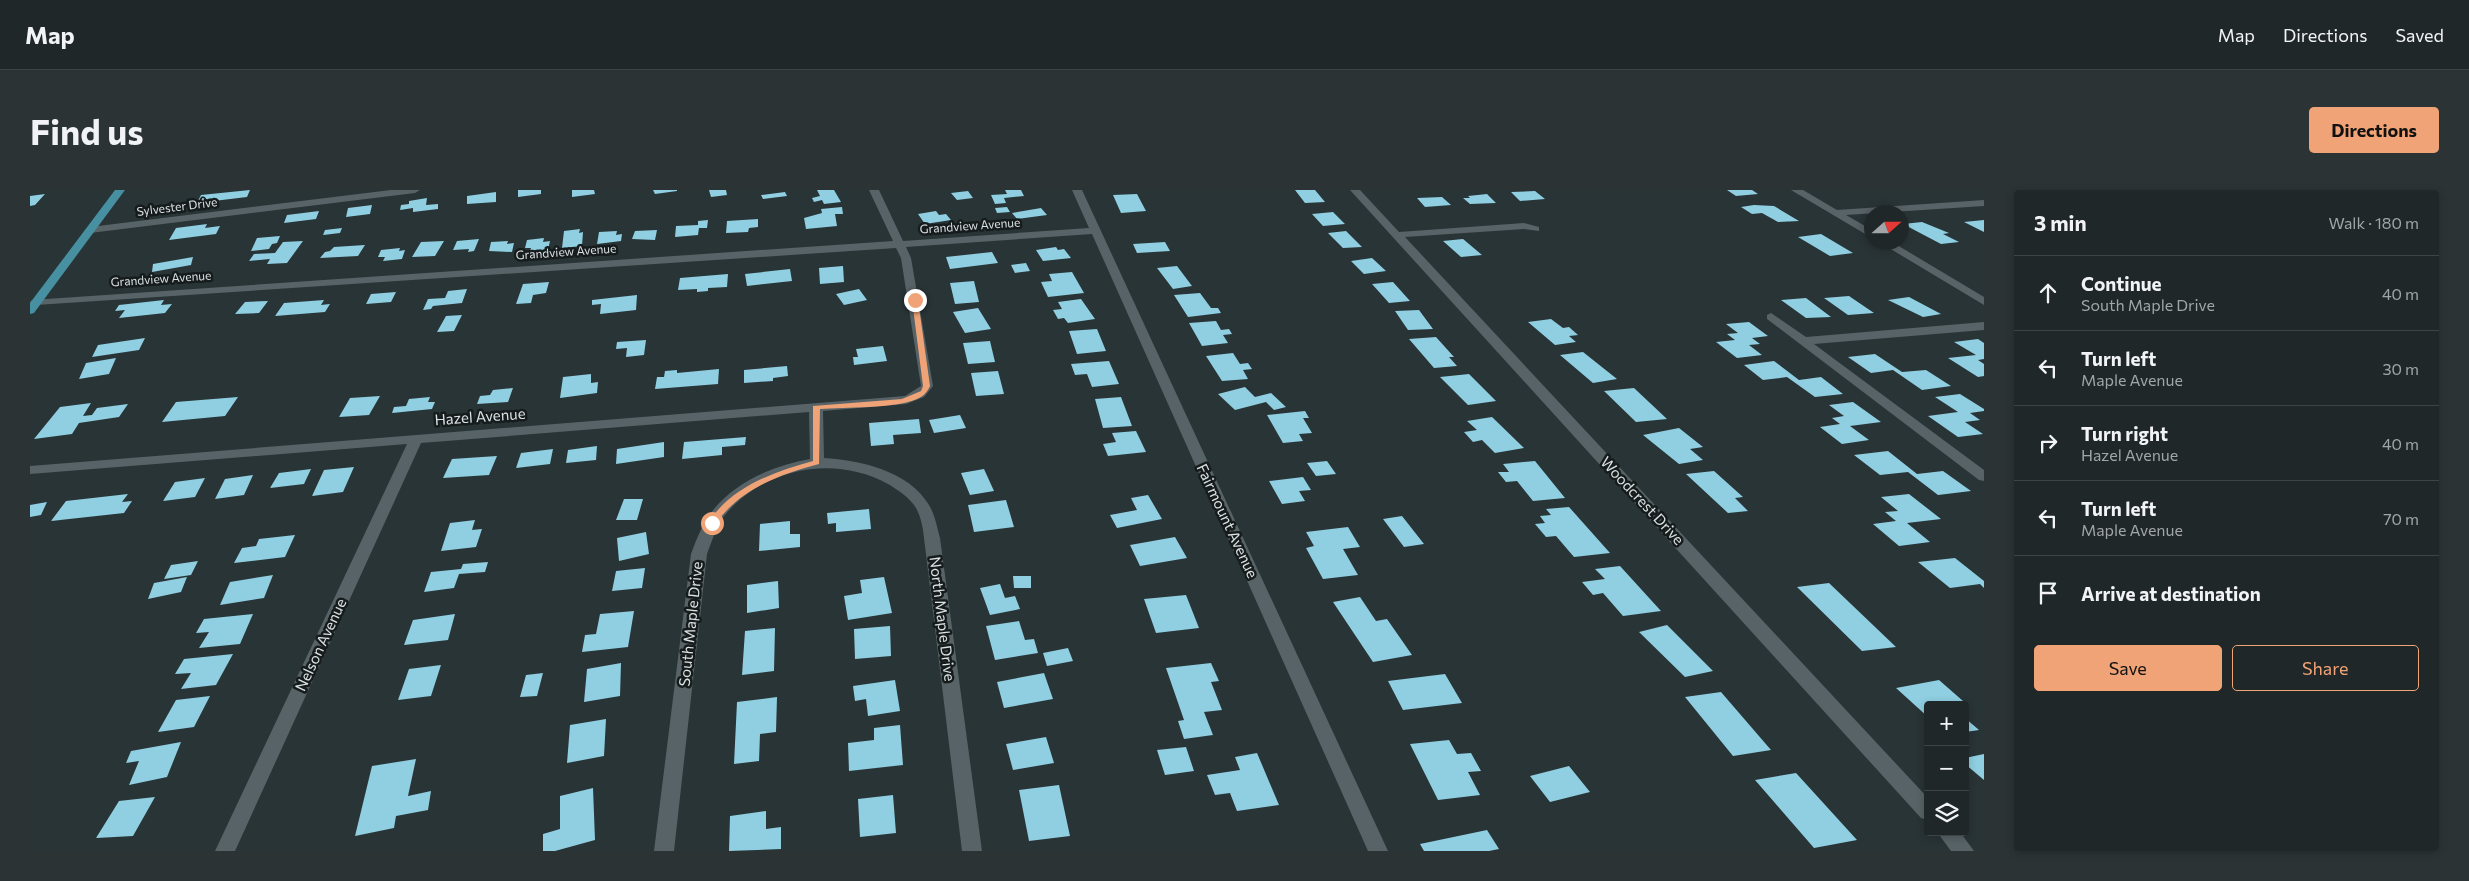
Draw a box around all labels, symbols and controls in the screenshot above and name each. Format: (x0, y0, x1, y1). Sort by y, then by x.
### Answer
text: Map (25, 20, 75, 49)
text: Map (2218, 24, 2255, 46)
text: Directions (2283, 24, 2367, 46)
text: Saved (2395, 24, 2444, 46)
button: Directions (2309, 107, 2439, 153)
text: Find us (30, 109, 144, 152)
street label: Sylvester Drive (136, 194, 218, 218)
north arrow (1864, 205, 1909, 250)
text: 3 min (2034, 210, 2087, 235)
text: Walk · 180 m (2329, 213, 2419, 232)
street label: Grandview Avenue (919, 215, 1021, 236)
street label: Grandview Avenue (515, 241, 617, 262)
street label: Grandview Avenue (110, 268, 212, 289)
text: Continue (2081, 272, 2161, 295)
icon: ahead (2034, 279, 2062, 307)
text: 40 m (2382, 284, 2419, 303)
route end (904, 289, 927, 312)
text: South Maple Drive (2081, 295, 2215, 314)
text: Turn left (2081, 347, 2156, 370)
icon: left (2034, 354, 2062, 382)
text: 30 m (2382, 359, 2419, 378)
text: Maple Avenue (2081, 370, 2183, 389)
street label: Hazel Avenue (434, 404, 526, 428)
text: Turn right (2081, 422, 2168, 445)
icon: right (2034, 429, 2062, 457)
text: 40 m (2382, 434, 2419, 453)
text: Hazel Avenue (2081, 445, 2178, 464)
street label: Woodcrest Drive (1597, 453, 1688, 548)
street label: Fairmount Avenue (1194, 461, 1262, 581)
text: Turn left (2081, 497, 2156, 520)
icon: left (2034, 504, 2062, 532)
text: 70 m (2383, 509, 2419, 528)
route start (701, 512, 724, 535)
text: Maple Avenue (2081, 520, 2183, 539)
street label: North Maple Drive (926, 555, 960, 682)
street label: South Maple Drive (674, 560, 706, 687)
icon: arrive (2034, 579, 2062, 607)
text: Arrive at destination (2081, 582, 2261, 605)
street label: Nelson Avenue (291, 595, 349, 694)
button: Save (2034, 645, 2222, 691)
button: Share (2232, 645, 2419, 691)
map controls (1924, 701, 1969, 836)
button: + (1924, 701, 1969, 746)
button: − (1924, 746, 1969, 791)
button: layers (1924, 791, 1969, 836)

